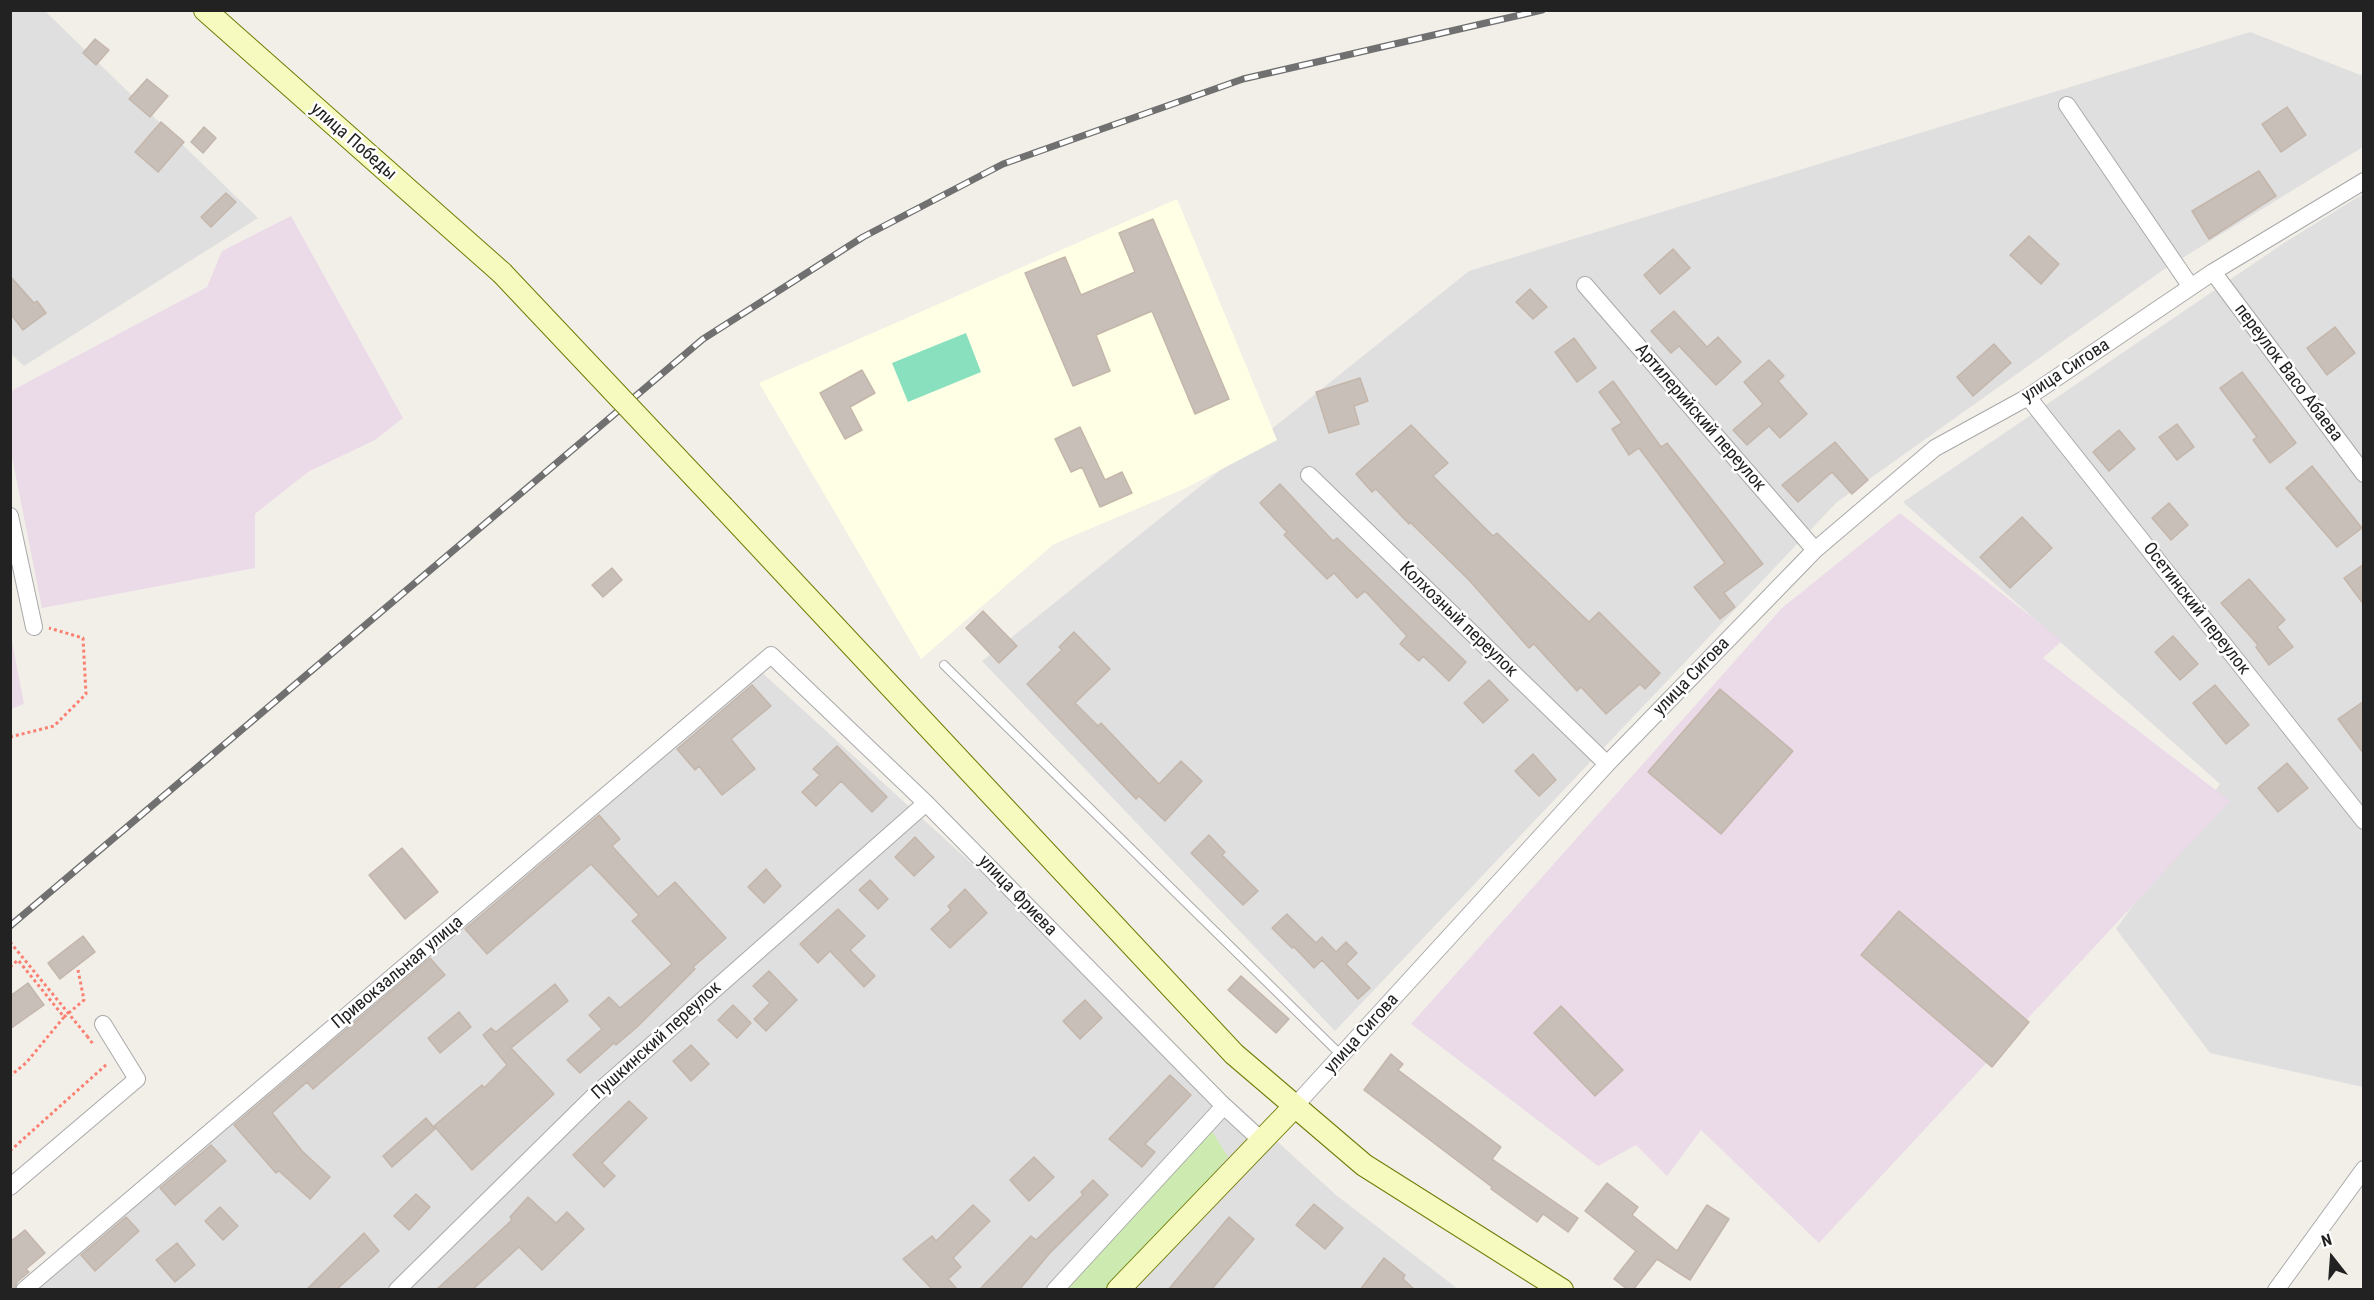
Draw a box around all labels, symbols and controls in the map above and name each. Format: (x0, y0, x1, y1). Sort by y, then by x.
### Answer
street label: улица Победы (306, 99, 400, 185)
street label: переулок Васо Абаева (2229, 300, 2347, 446)
street label: улица Сигова (2018, 335, 2114, 407)
street label: Артилерийский переулок (1630, 340, 1770, 496)
street label: Осетинский переулок (2138, 539, 2254, 679)
street label: Колхозный переулок (1394, 558, 1522, 682)
street label: улица Сигова (1649, 633, 1735, 721)
street label: улица Фриева (973, 851, 1061, 941)
street label: Привокзальная улица (328, 912, 468, 1034)
street label: Пушкинский переулок (588, 977, 726, 1105)
street label: улица Сигова (1320, 990, 1404, 1078)
north arrow (2302, 1228, 2362, 1288)
text: N (2319, 1230, 2334, 1251)

